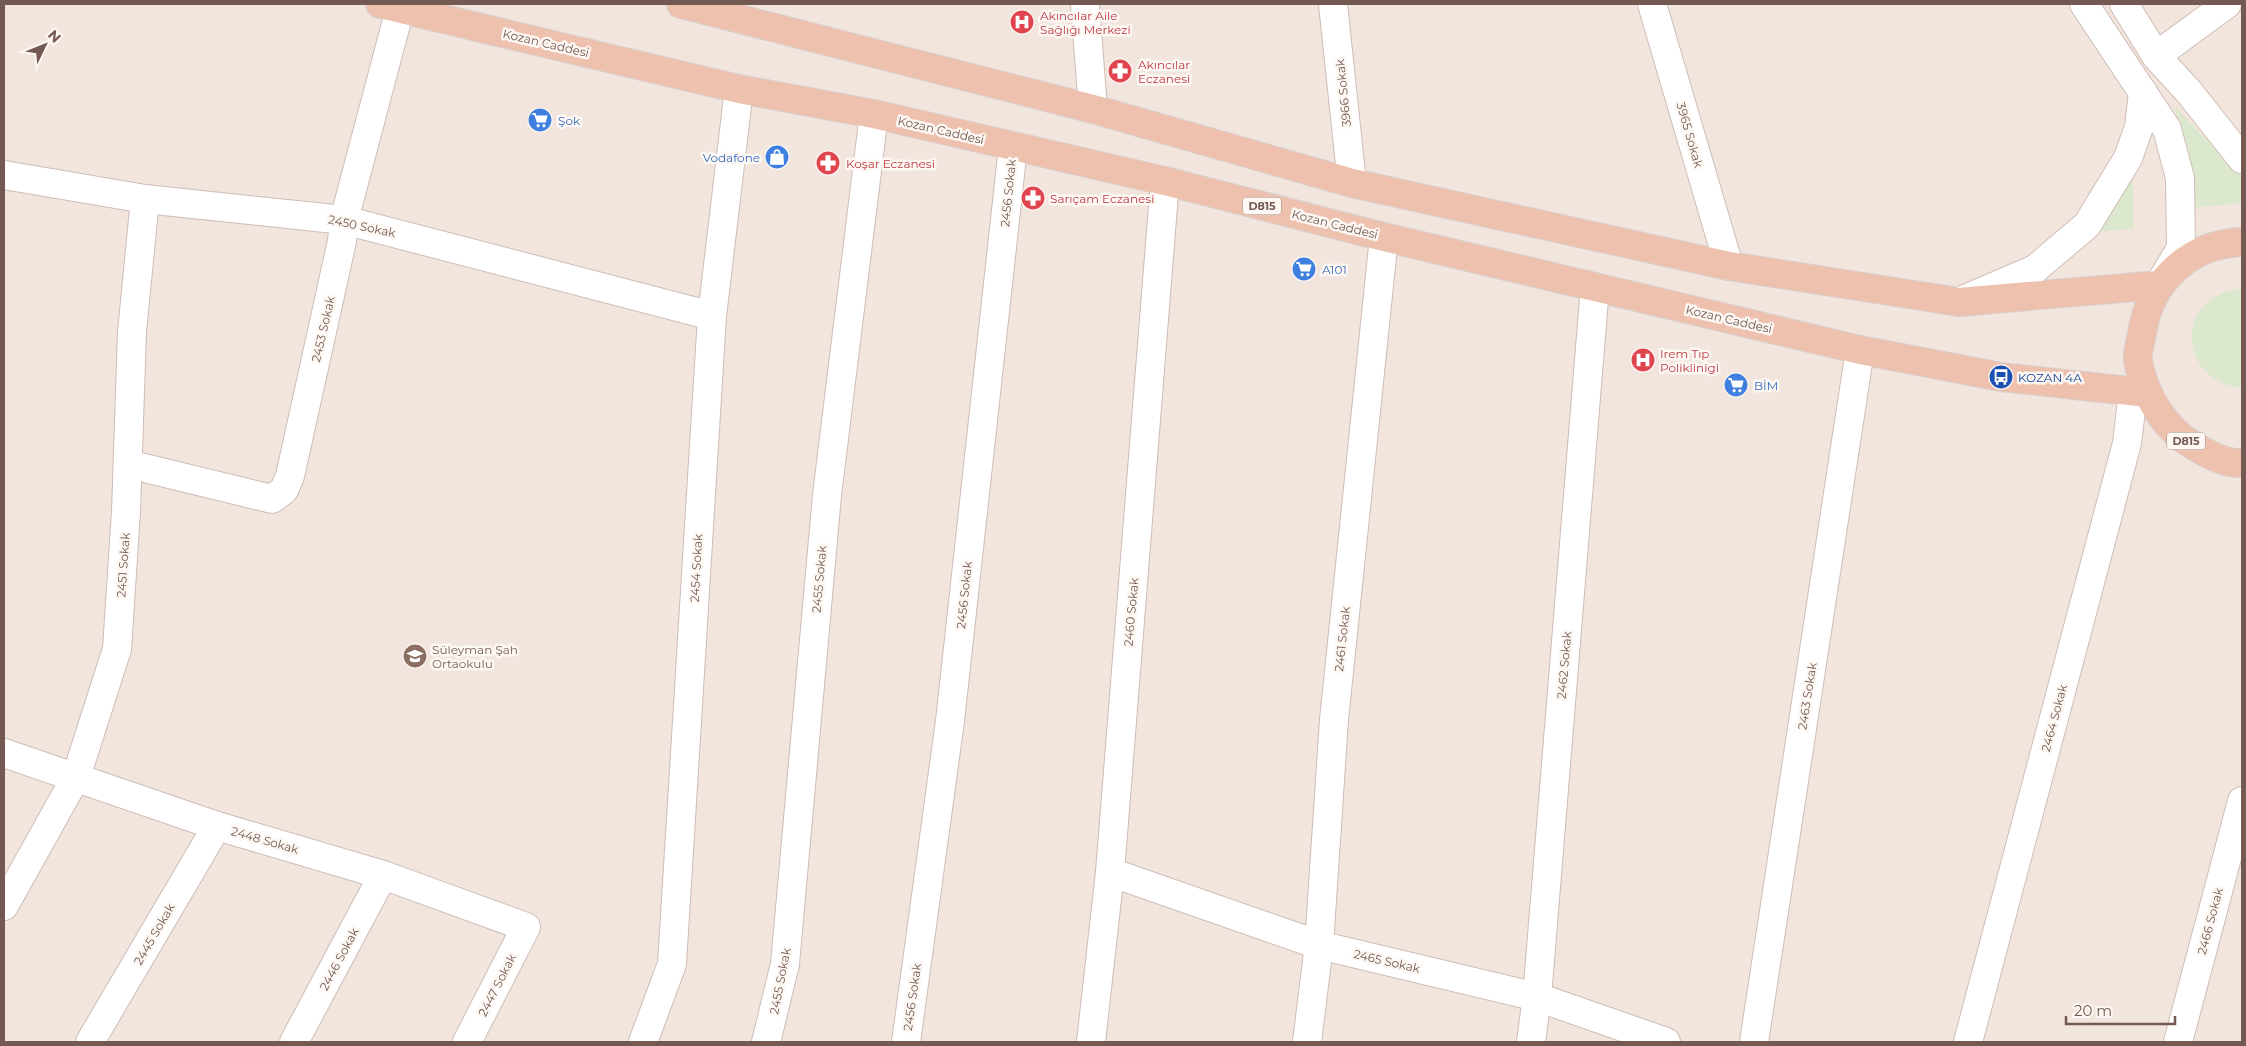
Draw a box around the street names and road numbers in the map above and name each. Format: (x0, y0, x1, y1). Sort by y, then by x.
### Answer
street label: Kozan Caddesi (501, 26, 591, 60)
street label: 3966 Sokak (1332, 58, 1354, 128)
street label: 3965 Sokak (1673, 100, 1707, 170)
street label: Kozan Caddesi (896, 113, 986, 147)
street label: 2456 Sokak (997, 158, 1019, 228)
road number: D815 (1243, 198, 1281, 215)
street label: Kozan Caddesi (1290, 206, 1380, 242)
street label: 2450 Sokak (327, 212, 398, 241)
street label: 2453 Sokak (308, 294, 338, 363)
street label: Kozan Caddesi (1684, 302, 1774, 336)
road number: D815 (2167, 432, 2205, 450)
street label: 2451 Sokak (113, 531, 133, 598)
street label: 2454 Sokak (687, 533, 705, 603)
street label: 2455 Sokak (809, 544, 829, 613)
street label: 2456 Sokak (953, 560, 975, 630)
street label: 2460 Sokak (1121, 576, 1142, 647)
street label: 2461 Sokak (1331, 605, 1353, 672)
street label: 2462 Sokak (1554, 630, 1575, 700)
street label: 2463 Sokak (1794, 660, 1820, 731)
street label: 2464 Sokak (2038, 682, 2070, 753)
street label: 2448 Sokak (230, 823, 301, 857)
street label: 2466 Sokak (2194, 885, 2226, 956)
street label: 2445 Sokak (130, 900, 178, 967)
street label: 2446 Sokak (316, 924, 362, 993)
street label: 2455 Sokak (766, 946, 794, 1015)
street label: 2465 Sokak (1352, 946, 1423, 976)
street label: 2447 Sokak (475, 950, 520, 1019)
street label: 2456 Sokak (900, 962, 924, 1032)

